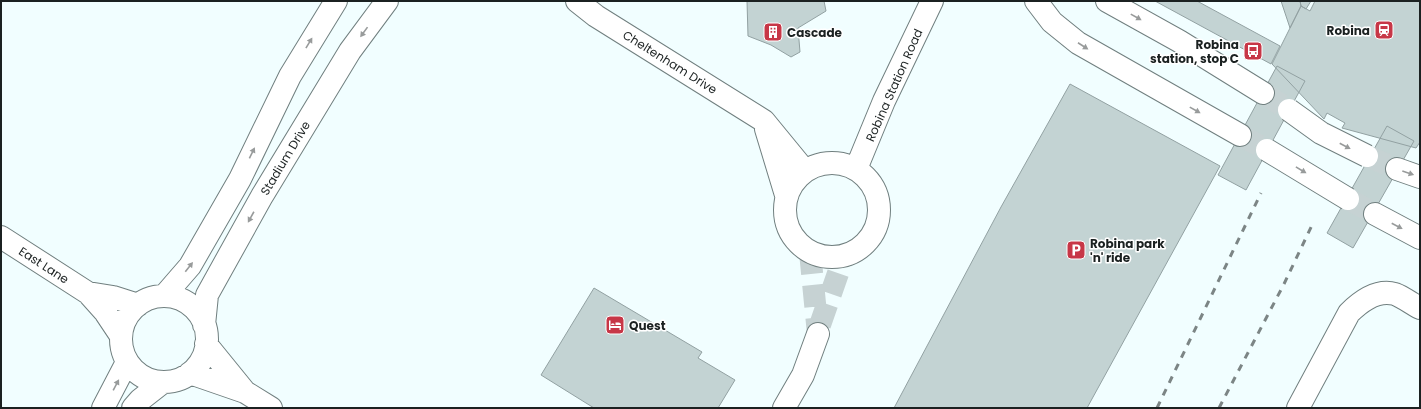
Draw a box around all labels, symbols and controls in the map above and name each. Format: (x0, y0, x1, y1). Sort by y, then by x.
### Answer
one-way arrow (1130, 14, 1142, 21)
station icon: Robina (1373, 19, 1395, 41)
building icon: Cascade (762, 21, 784, 43)
place label: Robina (1327, 22, 1370, 39)
place label: Cascade (787, 24, 843, 41)
street label: Cheltenham Drive (620, 26, 720, 98)
street label: Robina Station Road (861, 26, 927, 144)
one-way arrow (360, 27, 368, 37)
place label: Robina station, stop C (1150, 36, 1239, 67)
one-way arrow (306, 37, 313, 49)
bus stop icon: Robina station, stop C (1242, 40, 1264, 62)
one-way arrow (1077, 42, 1088, 49)
one-way arrow (1189, 107, 1201, 113)
street label: Stadium Drive (256, 118, 314, 198)
one-way arrow (1339, 142, 1351, 149)
one-way arrow (249, 148, 255, 159)
one-way arrow (1295, 166, 1306, 174)
one-way arrow (1403, 170, 1415, 176)
one-way arrow (247, 211, 254, 223)
one-way arrow (1392, 223, 1403, 230)
place label: Robina park 'n' ride (1090, 235, 1165, 266)
parking icon: Robina park 'n' ride (1065, 239, 1087, 261)
street label: East Lane (16, 242, 72, 288)
one-way arrow (185, 261, 193, 272)
hotel icon: Quest (604, 314, 626, 336)
place label: Quest (629, 317, 666, 334)
one-way arrow (112, 379, 119, 391)

